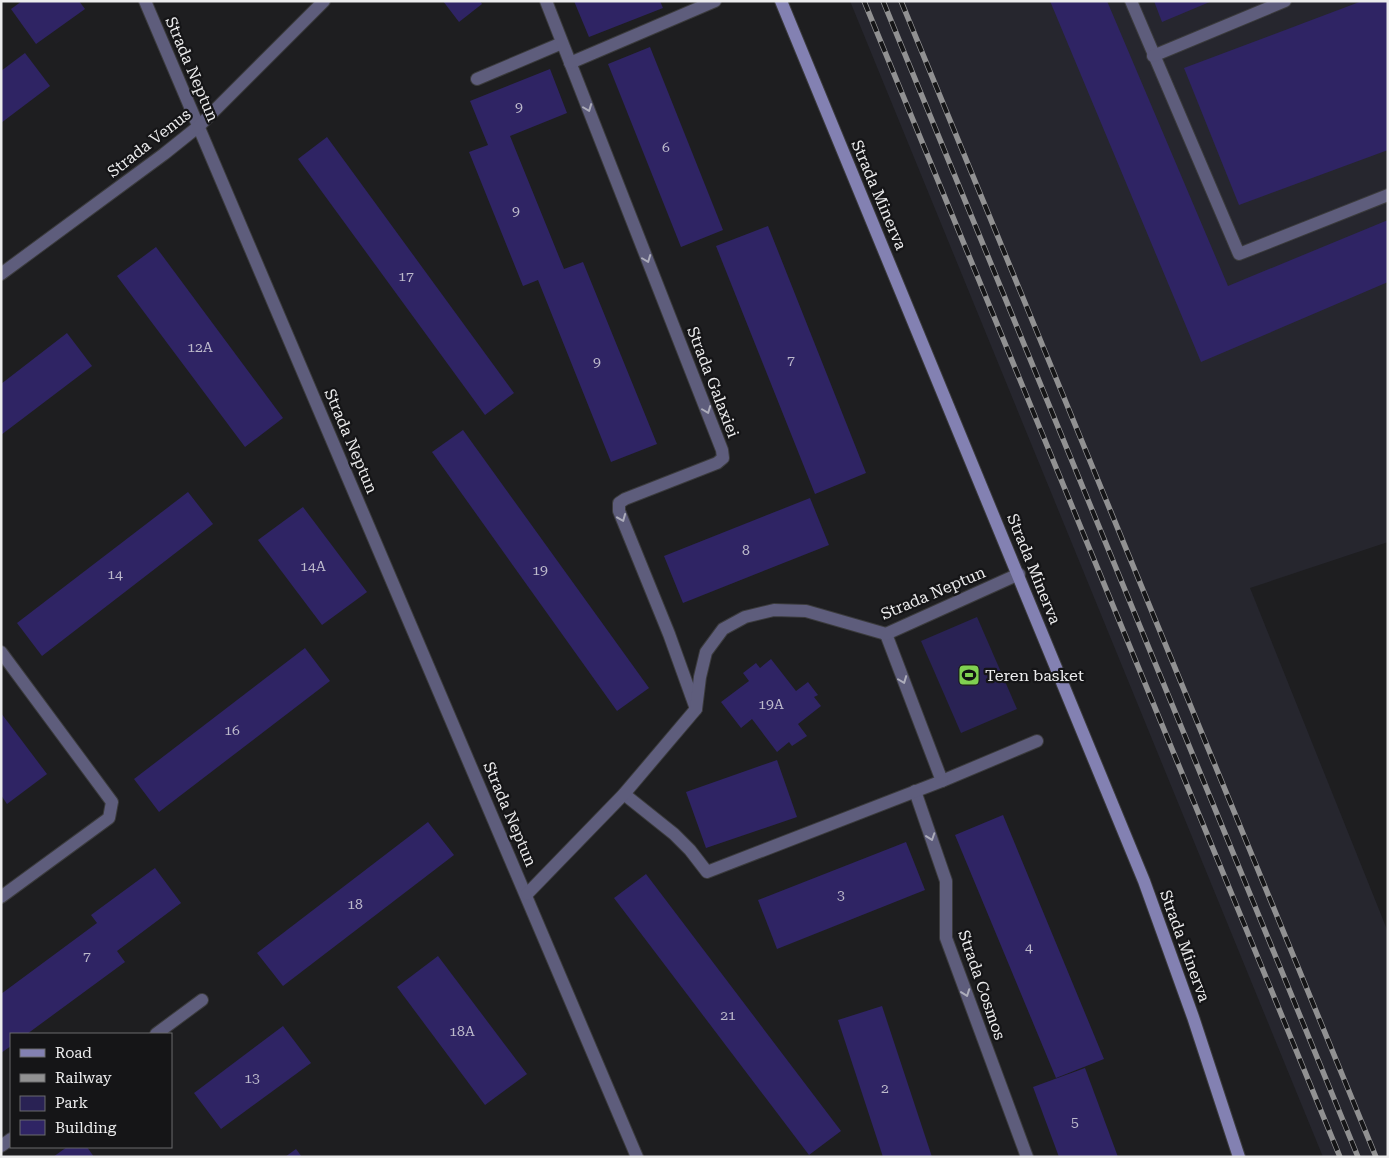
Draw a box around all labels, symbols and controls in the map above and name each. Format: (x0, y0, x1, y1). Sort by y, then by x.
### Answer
street label: Strada Neptun (161, 14, 223, 124)
house number: 9 (515, 99, 523, 115)
one-way arrow (581, 103, 592, 112)
street label: Strada Venus (104, 104, 195, 181)
street label: Strada Minerva (847, 137, 911, 253)
house number: 6 (662, 139, 670, 155)
house number: 9 (512, 203, 520, 219)
one-way arrow (641, 254, 651, 263)
house number: 17 (398, 268, 414, 284)
street label: Strada Galaxiei (683, 324, 743, 440)
house number: 12A (187, 339, 213, 355)
house number: 7 (787, 352, 795, 368)
house number: 9 (593, 354, 601, 370)
street label: Strada Neptun (320, 386, 382, 496)
one-way arrow (701, 406, 711, 414)
street label: Strada Minerva (1003, 511, 1065, 627)
one-way arrow (616, 514, 626, 522)
house number: 8 (742, 542, 750, 558)
house number: 14A (300, 558, 326, 574)
house number: 19 (532, 562, 548, 578)
street label: Strada Neptun (878, 562, 988, 624)
house number: 14 (107, 566, 123, 582)
sports icon: Teren basket (957, 663, 981, 687)
place label: Teren basket (985, 666, 1084, 685)
one-way arrow (898, 675, 908, 683)
house number: 19A (758, 696, 784, 712)
house number: 16 (224, 722, 240, 738)
street label: Strada Neptun (479, 759, 541, 869)
one-way arrow (925, 832, 935, 841)
house number: 3 (837, 887, 845, 903)
street label: Strada Minerva (1156, 887, 1214, 1005)
house number: 18 (347, 896, 363, 912)
street label: Strada Cosmos (954, 928, 1010, 1043)
house number: 4 (1025, 939, 1033, 955)
house number: 7 (83, 948, 91, 964)
one-way arrow (961, 989, 971, 997)
house number: 21 (720, 1007, 736, 1023)
house number: 18A (449, 1023, 475, 1039)
legend (10, 1033, 172, 1148)
text: Road (55, 1044, 92, 1062)
text: Railway (55, 1069, 112, 1087)
house number: 13 (244, 1070, 260, 1086)
house number: 2 (881, 1080, 889, 1096)
text: Park (55, 1094, 89, 1112)
house number: 5 (1071, 1114, 1079, 1130)
text: Building (55, 1119, 117, 1137)

